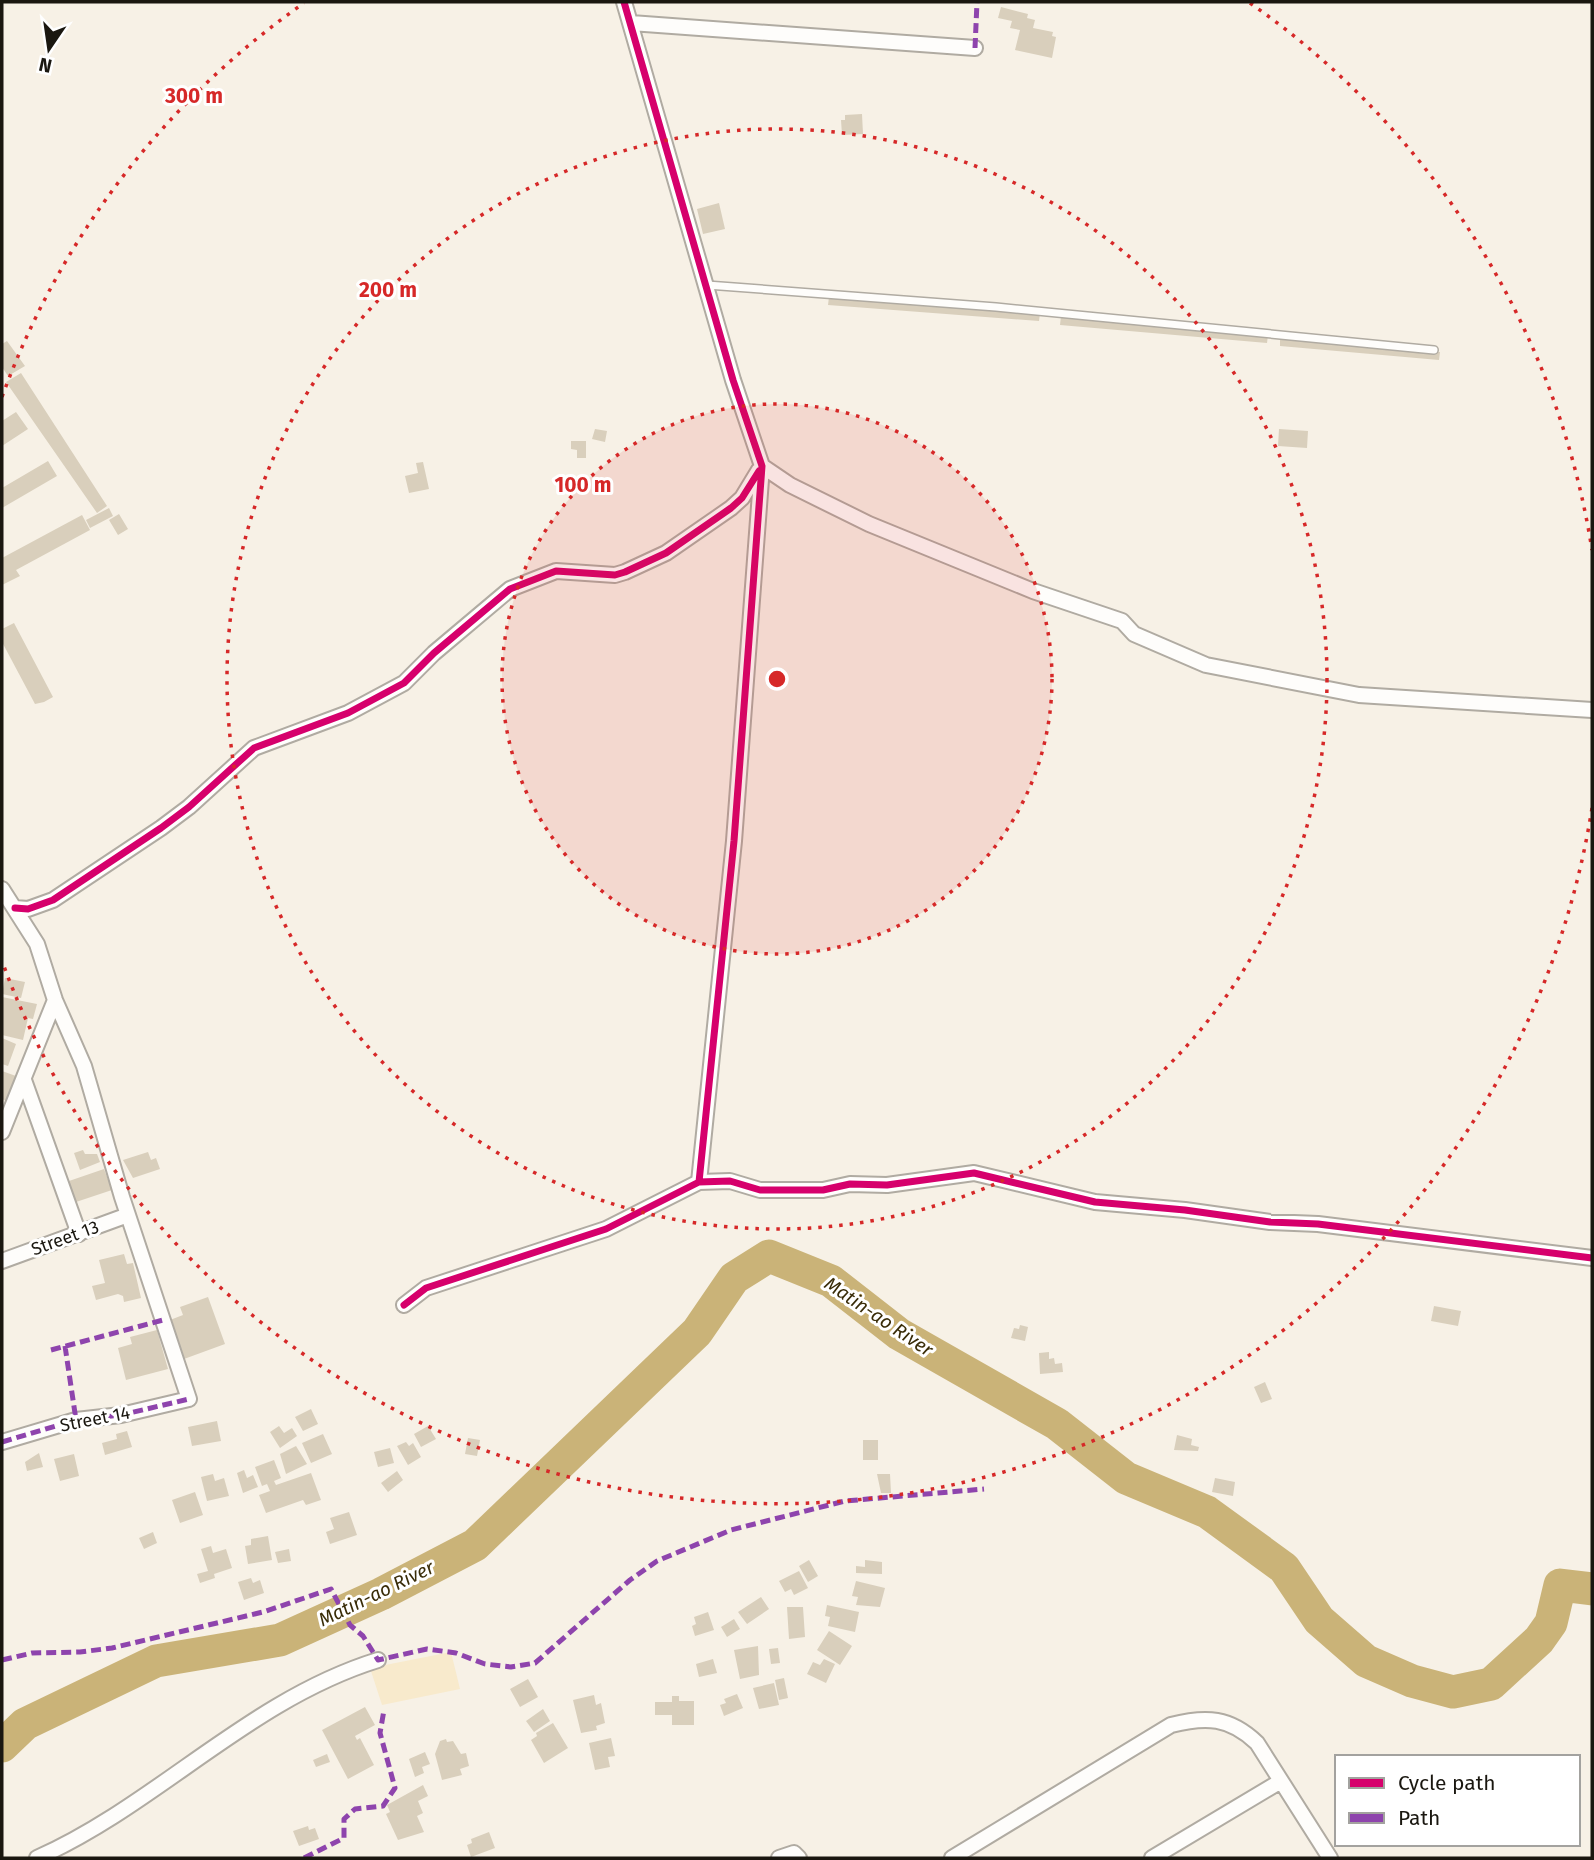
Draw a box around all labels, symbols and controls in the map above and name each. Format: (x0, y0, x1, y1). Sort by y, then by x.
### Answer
north arrow (14, 14, 84, 84)
text: N (37, 52, 54, 78)
text: 300 m (164, 83, 223, 109)
text: 200 m (359, 277, 417, 303)
text: 100 m (554, 472, 612, 498)
centre of rings (765, 667, 789, 691)
street label: Street 13 (28, 1216, 102, 1260)
water label: Matin-ao River (820, 1272, 938, 1362)
street label: Street 14 (58, 1401, 132, 1437)
water label: Matin-ao River (315, 1555, 438, 1631)
legend (1335, 1755, 1580, 1846)
text: Cycle path (1398, 1770, 1496, 1796)
text: Path (1398, 1805, 1440, 1831)

